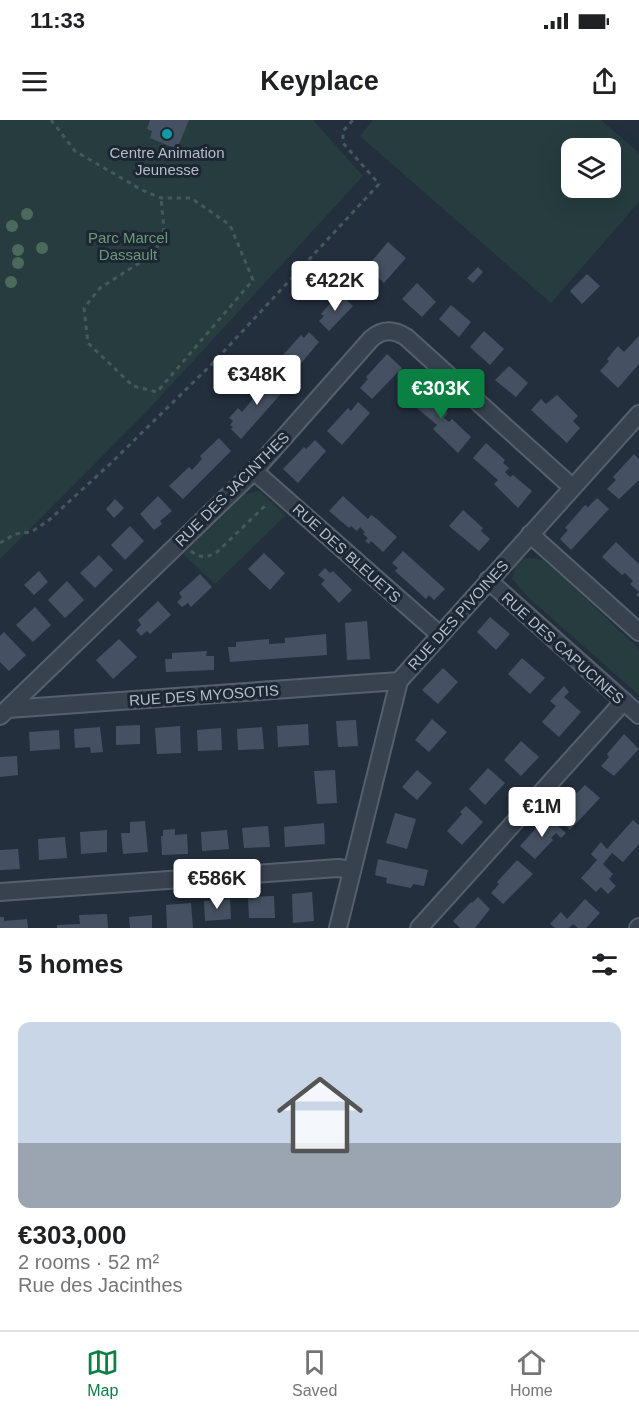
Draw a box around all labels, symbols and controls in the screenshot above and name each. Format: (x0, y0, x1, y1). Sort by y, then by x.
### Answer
text: 11:33 (30, 8, 85, 33)
icon: menu (18, 65, 51, 98)
icon: share (588, 65, 621, 98)
text: Keyplace (260, 66, 379, 96)
marker: Centre Animation Jeunesse (160, 127, 174, 141)
map controls (561, 138, 621, 198)
button: layers (561, 138, 621, 198)
place label: Centre Animation Jeunesse (109, 144, 225, 178)
park label: Parc Marcel Dassault (88, 229, 168, 263)
pin: €422K (293, 261, 377, 312)
text: €422K (306, 269, 364, 291)
pin: €348K (215, 355, 299, 406)
text: €348K (228, 363, 286, 385)
pin: €303K (399, 369, 483, 420)
text: €303K (412, 377, 470, 399)
street label: RUE DES JACINTHES (171, 428, 293, 550)
street label: RUE DES BLEUETS (290, 500, 404, 606)
street label: RUE DES PIVOINES (404, 557, 512, 673)
street label: RUE DES CAPUCINES (498, 589, 628, 707)
street label: RUE DES MYOSOTIS (129, 681, 279, 709)
pin: €1M (513, 787, 571, 838)
text: €1M (523, 795, 561, 817)
pin: €586K (175, 859, 259, 910)
text: €586K (188, 867, 246, 889)
icon: filters (588, 948, 621, 981)
text: 5 homes (18, 949, 124, 979)
icon: home (266, 1061, 374, 1169)
text: €303,000 (18, 1220, 126, 1250)
text: 2 rooms · 52 m² (18, 1251, 159, 1273)
text: Rue des Jacinthes (18, 1274, 183, 1296)
tab: Map (86, 1346, 119, 1400)
tab: Saved (292, 1346, 337, 1400)
tab: Home (510, 1346, 553, 1400)

